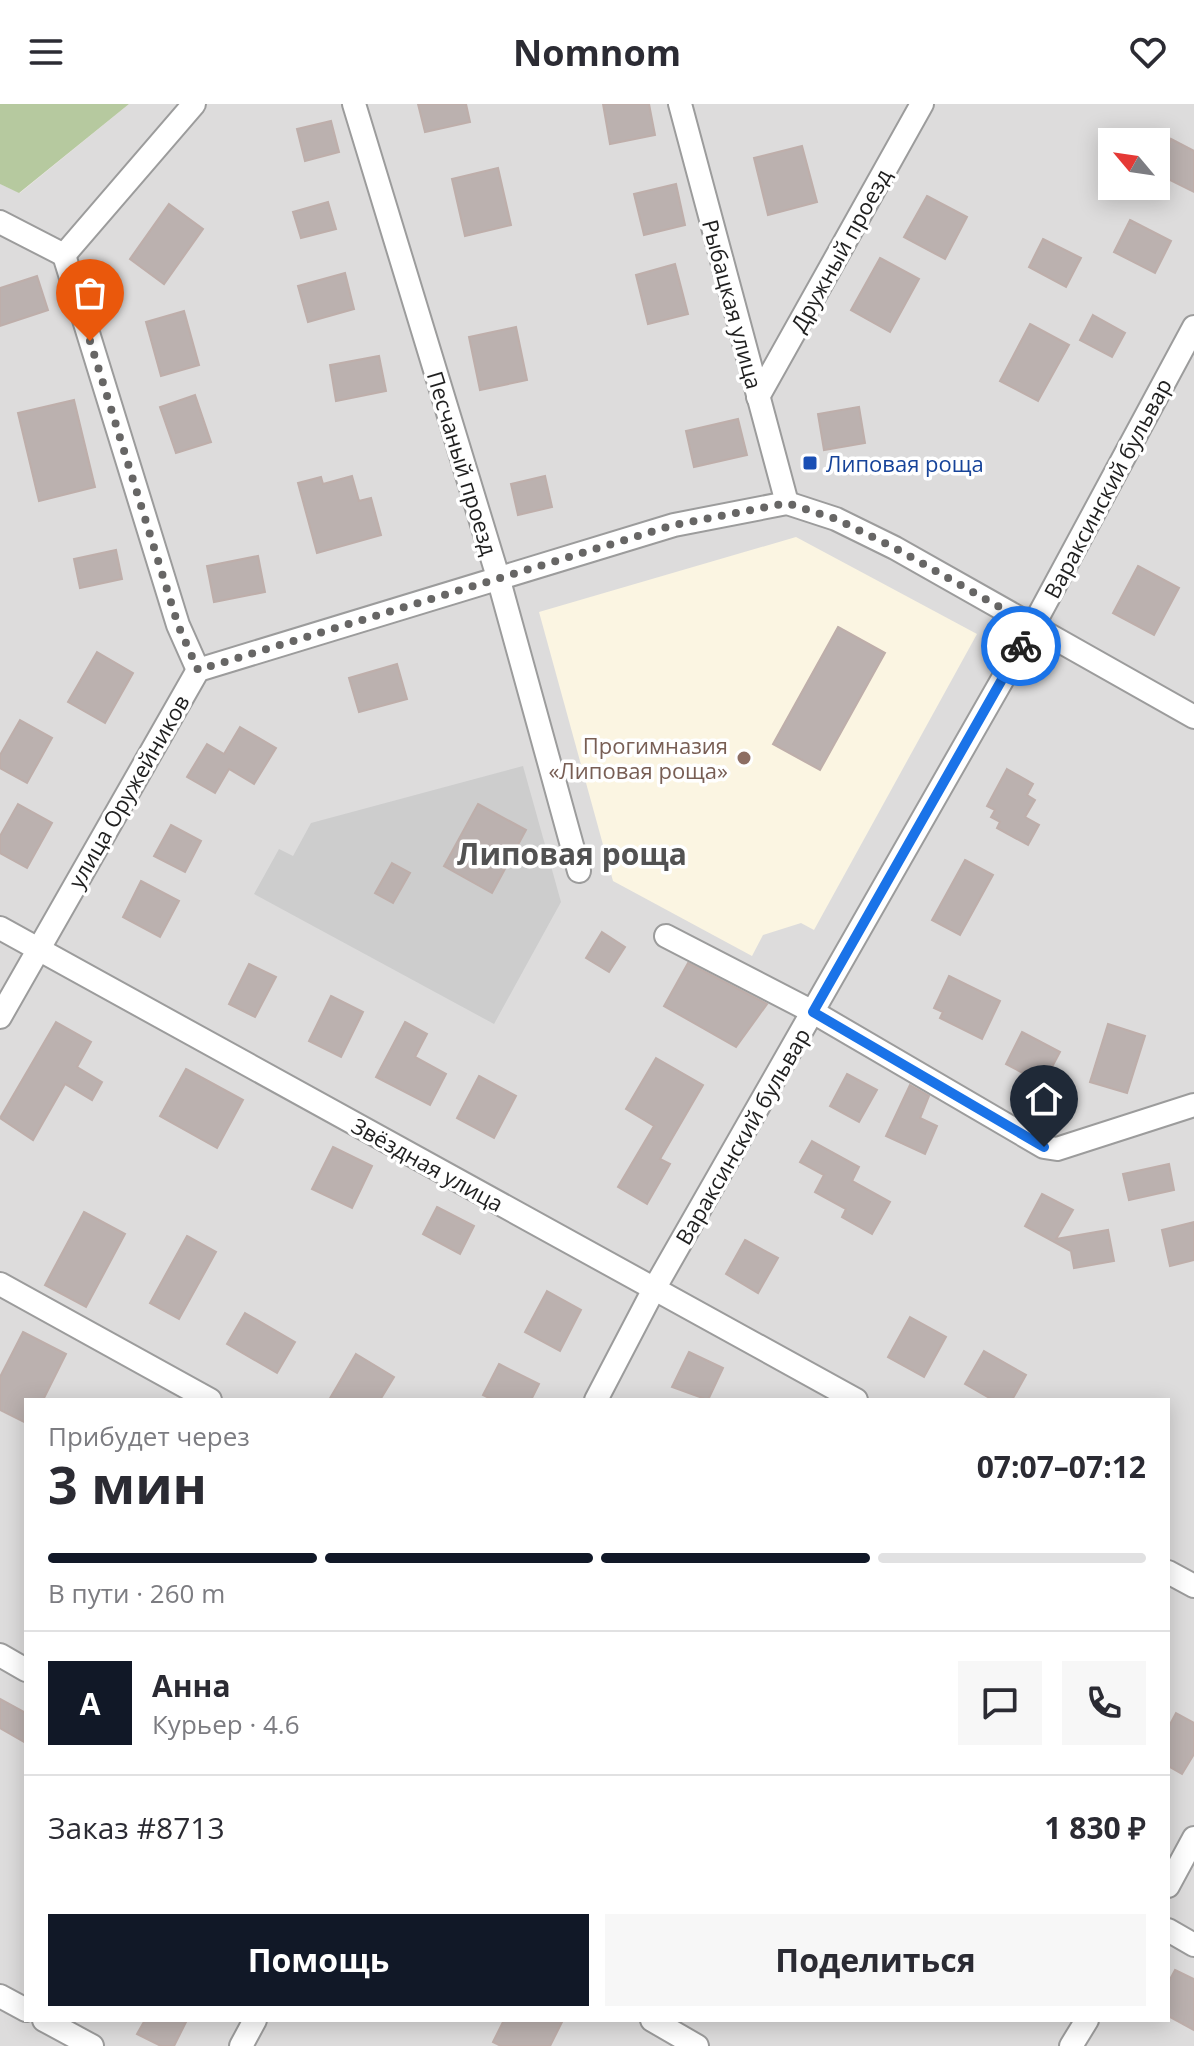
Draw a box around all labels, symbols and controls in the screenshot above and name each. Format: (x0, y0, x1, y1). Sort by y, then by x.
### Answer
text: Nomnom (513, 28, 681, 77)
icon: menu (24, 30, 68, 74)
icon: heart (1126, 30, 1170, 74)
north arrow (1098, 128, 1170, 200)
map controls (1098, 128, 1170, 200)
street label: Дружный проезд (783, 163, 897, 337)
street label: Рыбацкая улица (696, 216, 770, 392)
pin (56, 259, 124, 341)
icon: bag (68, 271, 112, 315)
street label: Песчаный проезд (421, 367, 505, 559)
street label: Вараксинский бульвар (1036, 373, 1178, 603)
place label: Липовая роща (826, 448, 984, 478)
marker: Липовая роща (801, 454, 819, 472)
courier (981, 606, 1061, 686)
icon: bike (999, 624, 1043, 668)
street label: улица Оружейников (60, 689, 196, 893)
place label: Прогимназия «Липовая роща» (548, 730, 728, 785)
marker: Прогимназия «Липовая роща» (735, 749, 753, 767)
district label: Липовая роща (457, 833, 687, 874)
street label: Вараксинский бульвар (668, 1022, 816, 1250)
pin (1010, 1065, 1078, 1147)
icon: home (1022, 1077, 1066, 1121)
street label: Звёздная улица (347, 1110, 509, 1218)
text: Прибудет через (48, 1418, 250, 1454)
text: 07:07–07:12 (977, 1446, 1146, 1487)
text: 3 мин (48, 1448, 207, 1519)
text: В пути · 260 m (48, 1575, 225, 1611)
button: chat (958, 1661, 1042, 1745)
button: phone (1062, 1661, 1146, 1745)
text: Анна (152, 1665, 231, 1706)
text: А (80, 1683, 100, 1724)
text: Курьер · 4.6 (152, 1706, 300, 1742)
text: Заказ #8713 (48, 1807, 225, 1848)
text: 1 830 ₽ (1044, 1807, 1146, 1848)
button: Помощь (48, 1914, 589, 2006)
button: Поделиться (605, 1914, 1146, 2006)

